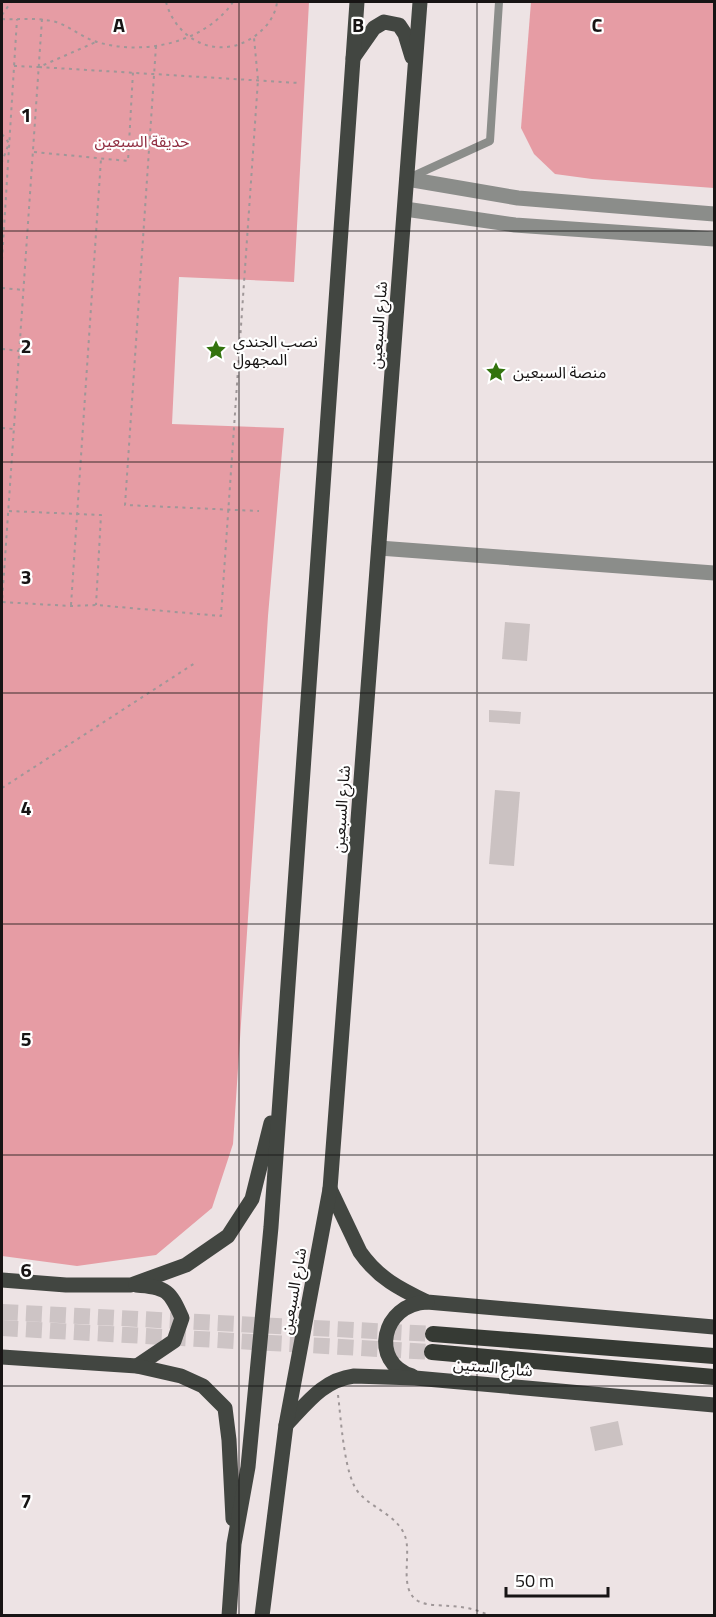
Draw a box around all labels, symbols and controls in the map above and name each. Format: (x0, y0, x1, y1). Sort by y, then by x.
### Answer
text: A (113, 9, 125, 40)
text: B (352, 9, 364, 40)
text: C (592, 9, 603, 40)
text: 1 (20, 99, 32, 130)
park label: حديقة السبعين (95, 129, 189, 153)
street label: شارع السبعين (363, 280, 394, 370)
place label: نصب الجندي المجهول (233, 329, 318, 371)
text: 2 (20, 330, 32, 361)
place icon: نصب الجندي المجهول (204, 338, 228, 362)
place icon: منصة السبعين (484, 360, 508, 384)
place label: منصة السبعين (513, 360, 606, 384)
text: 3 (20, 561, 32, 592)
street label: شارع السبعين (326, 764, 357, 854)
text: 4 (20, 792, 32, 823)
text: 5 (20, 1023, 32, 1054)
street label: شارع السبعين (274, 1246, 313, 1336)
text: 6 (20, 1254, 32, 1285)
street label: شارع الستين (452, 1352, 534, 1383)
text: 7 (20, 1485, 32, 1516)
scale bar (506, 1560, 608, 1598)
text: 50 m (515, 1567, 554, 1594)

